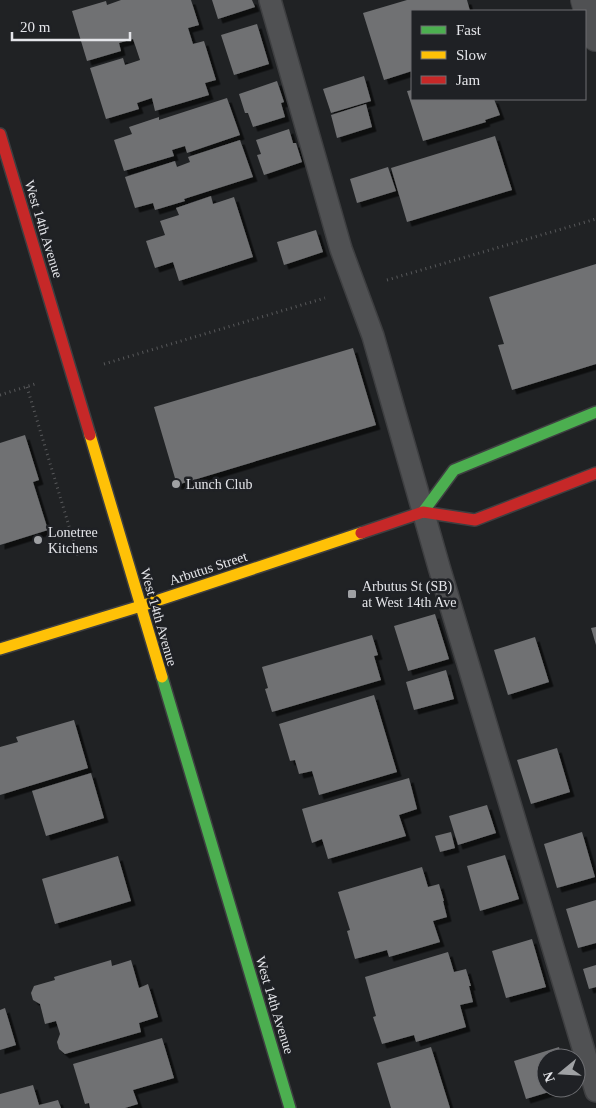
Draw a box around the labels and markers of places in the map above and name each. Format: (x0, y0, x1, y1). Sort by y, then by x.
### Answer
place label: Lunch Club (186, 477, 253, 492)
marker: Lunch Club (170, 478, 182, 490)
place label: Lonetree Kitchens (48, 525, 98, 556)
marker: Lonetree Kitchens (32, 534, 44, 546)
place label: Arbutus St (SB) at West 14th Ave (362, 579, 456, 610)
marker: Arbutus St (SB) at West 14th Ave (346, 588, 358, 600)

